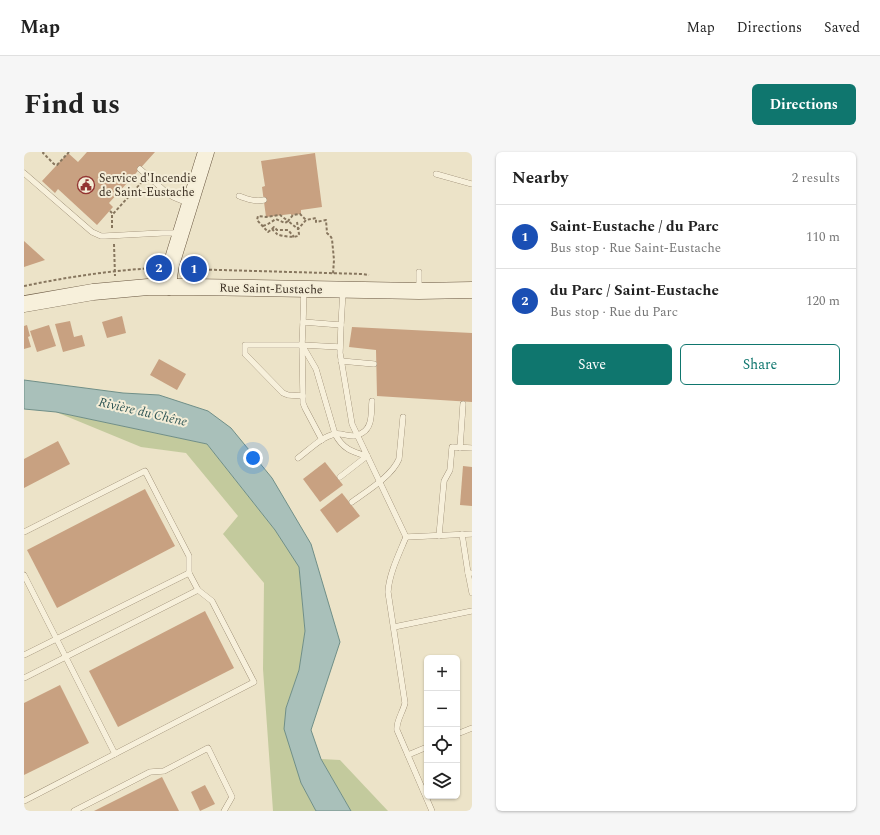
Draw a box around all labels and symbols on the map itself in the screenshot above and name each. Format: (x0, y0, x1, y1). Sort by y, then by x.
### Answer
place label: Service d'Incendie de Saint-Eustache (99, 169, 197, 202)
public building icon: Service d'Incendie de Saint-Eustache (76, 175, 96, 195)
pin: 2 (146, 253, 172, 283)
pin: 1 (181, 254, 207, 284)
street label: Rue Saint-Eustache (219, 279, 323, 299)
water label: Rivière du Chêne (97, 392, 189, 432)
your location (243, 448, 263, 468)

